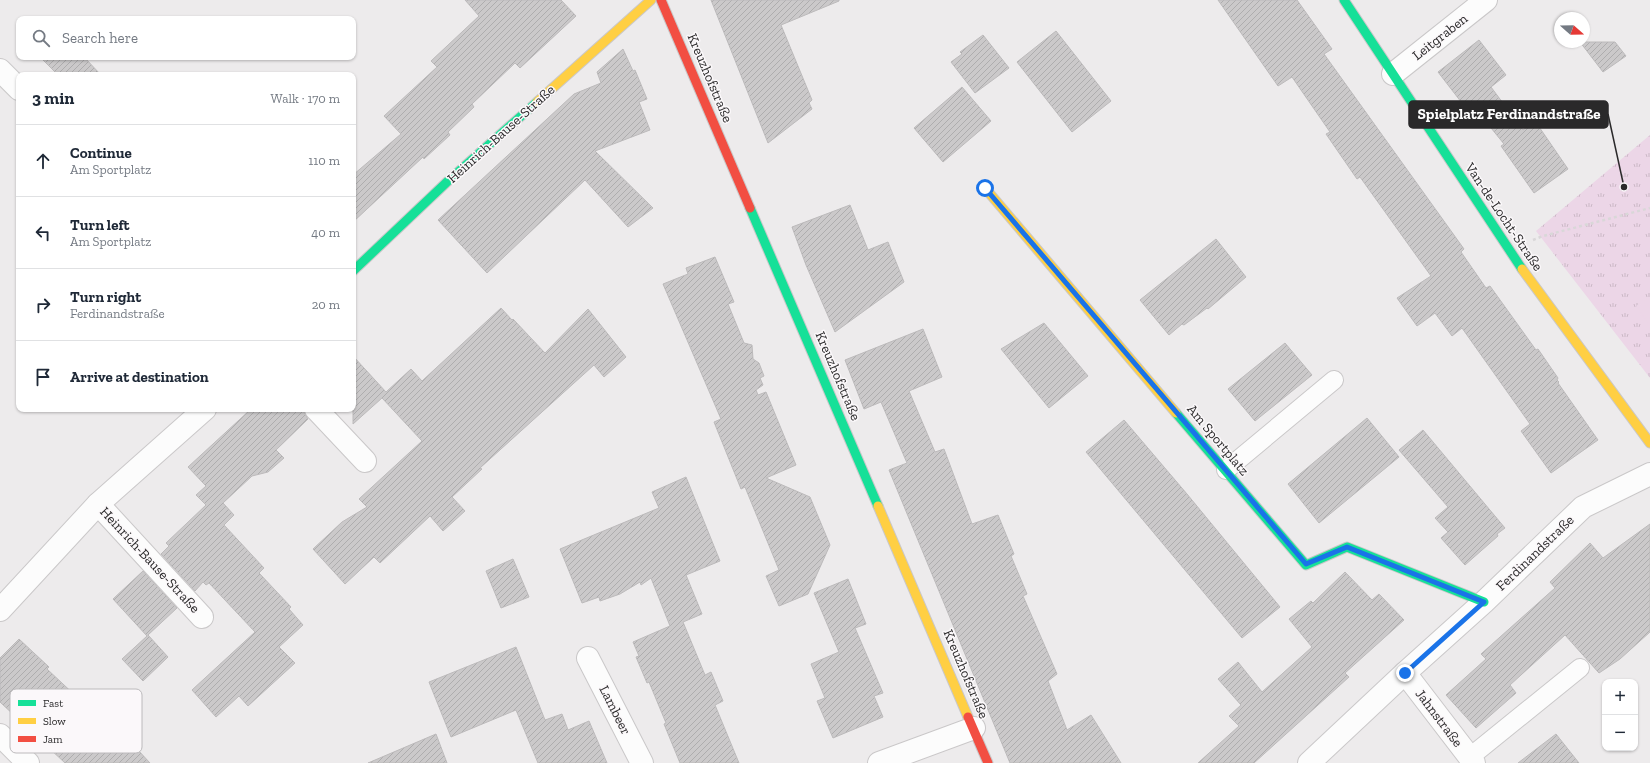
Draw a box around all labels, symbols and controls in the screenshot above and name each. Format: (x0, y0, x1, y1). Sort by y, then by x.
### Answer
street label: Leitgraben (1409, 10, 1471, 64)
north arrow (1554, 12, 1590, 48)
search box (16, 16, 356, 60)
icon: search (30, 27, 52, 49)
text: Search here (62, 29, 138, 47)
street label: Kreuzhofstraße (684, 31, 737, 125)
street label: Heinrich-Bause-Straße (444, 81, 559, 187)
text: 3 min (32, 88, 74, 108)
text: Walk · 170 m (271, 91, 340, 106)
callout: Spielplatz Ferdinandstraße (1409, 101, 1608, 128)
text: Spielplatz Ferdinandstraße (1418, 105, 1600, 123)
text: Continue (70, 144, 132, 162)
icon: ahead (32, 150, 54, 172)
text: 110 m (308, 153, 340, 168)
street label: Van-de-Locht-Straße (1461, 159, 1547, 275)
text: Am Sportplatz (70, 162, 151, 177)
route start (976, 179, 994, 197)
text: Turn left (70, 216, 130, 234)
icon: left (32, 222, 54, 244)
text: 40 m (311, 225, 340, 240)
text: Am Sportplatz (70, 234, 151, 249)
text: Turn right (70, 288, 141, 306)
icon: right (32, 294, 54, 316)
text: 20 m (312, 297, 340, 312)
text: Ferdinandstraße (70, 306, 165, 321)
street label: Kreuzhofstraße (812, 329, 865, 423)
icon: arrive (32, 366, 54, 388)
text: Arrive at destination (70, 368, 209, 386)
street label: Am Sportplatz (1183, 401, 1253, 479)
street label: Heinrich-Bause-Straße (96, 503, 204, 617)
street label: Ferdinandstraße (1492, 511, 1578, 594)
street label: Kreuzhofstraße (940, 627, 993, 721)
route end (1396, 664, 1414, 682)
map controls (1602, 679, 1638, 751)
button: + (1602, 679, 1638, 715)
street label: Lambeer (595, 683, 635, 738)
street label: Jahnstraße (1412, 686, 1467, 751)
legend (10, 689, 142, 753)
text: Fast (43, 697, 64, 710)
text: Slow (43, 715, 66, 728)
button: − (1602, 715, 1638, 751)
text: Jam (43, 733, 63, 746)

